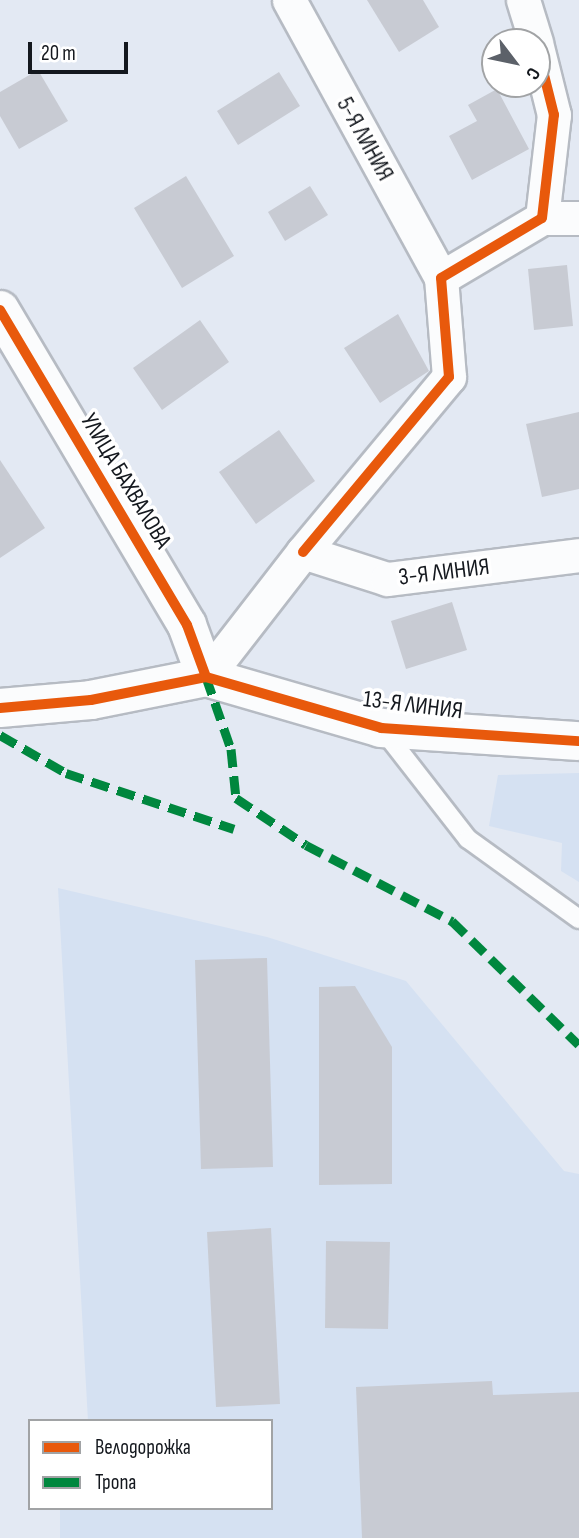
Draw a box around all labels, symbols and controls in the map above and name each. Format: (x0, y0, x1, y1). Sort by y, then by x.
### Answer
scale bar (32, 28, 131, 72)
north arrow (481, 28, 551, 98)
text: 20 m (41, 41, 76, 66)
text: С (520, 63, 545, 84)
street label: 5-Я ЛИНИЯ (330, 92, 400, 186)
street label: УЛИЦА БАХВАЛОВА (74, 408, 178, 554)
street label: 3-Я ЛИНИЯ (397, 552, 491, 592)
street label: 13-Я ЛИНИЯ (362, 685, 464, 725)
legend (28, 1419, 273, 1510)
text: Велодорожка (95, 1435, 191, 1460)
text: Тропа (95, 1470, 136, 1495)

